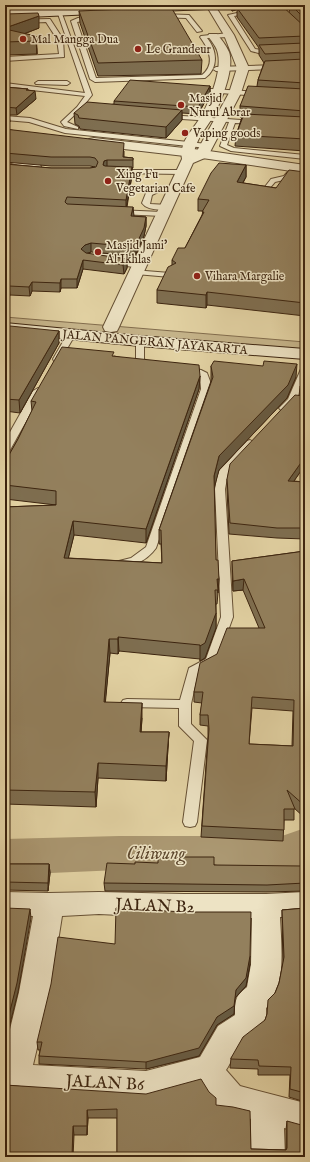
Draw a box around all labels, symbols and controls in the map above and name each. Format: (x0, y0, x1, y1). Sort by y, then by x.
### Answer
place label: Mal Mangga Dua (31, 32, 119, 47)
marker: Mal Mangga Dua (18, 34, 28, 44)
place label: Le Grandeur (146, 42, 211, 57)
marker: Le Grandeur (133, 44, 143, 54)
place label: Masjid Nurul Abrar (189, 91, 251, 120)
marker: Masjid Nurul Abrar (176, 100, 186, 110)
place label: Vaping goods (192, 126, 260, 142)
marker: Vaping goods (180, 128, 190, 138)
place label: Xing Fu Vegetarian Cafe (115, 167, 196, 196)
marker: Xing Fu Vegetarian Cafe (103, 176, 113, 186)
place label: Masjid Jami' Al Ikhlas (105, 238, 167, 267)
marker: Masjid Jami' Al Ikhlas (93, 247, 103, 257)
place label: Vihara Margalie (204, 269, 285, 284)
marker: Vihara Margalie (192, 271, 202, 281)
street label: JALAN PANGERAN JAYAKARTA (60, 327, 249, 359)
water label: Ciliwung (127, 843, 187, 866)
street label: JALAN B2 (113, 895, 195, 918)
street label: JALAN B6 (63, 1071, 145, 1096)

